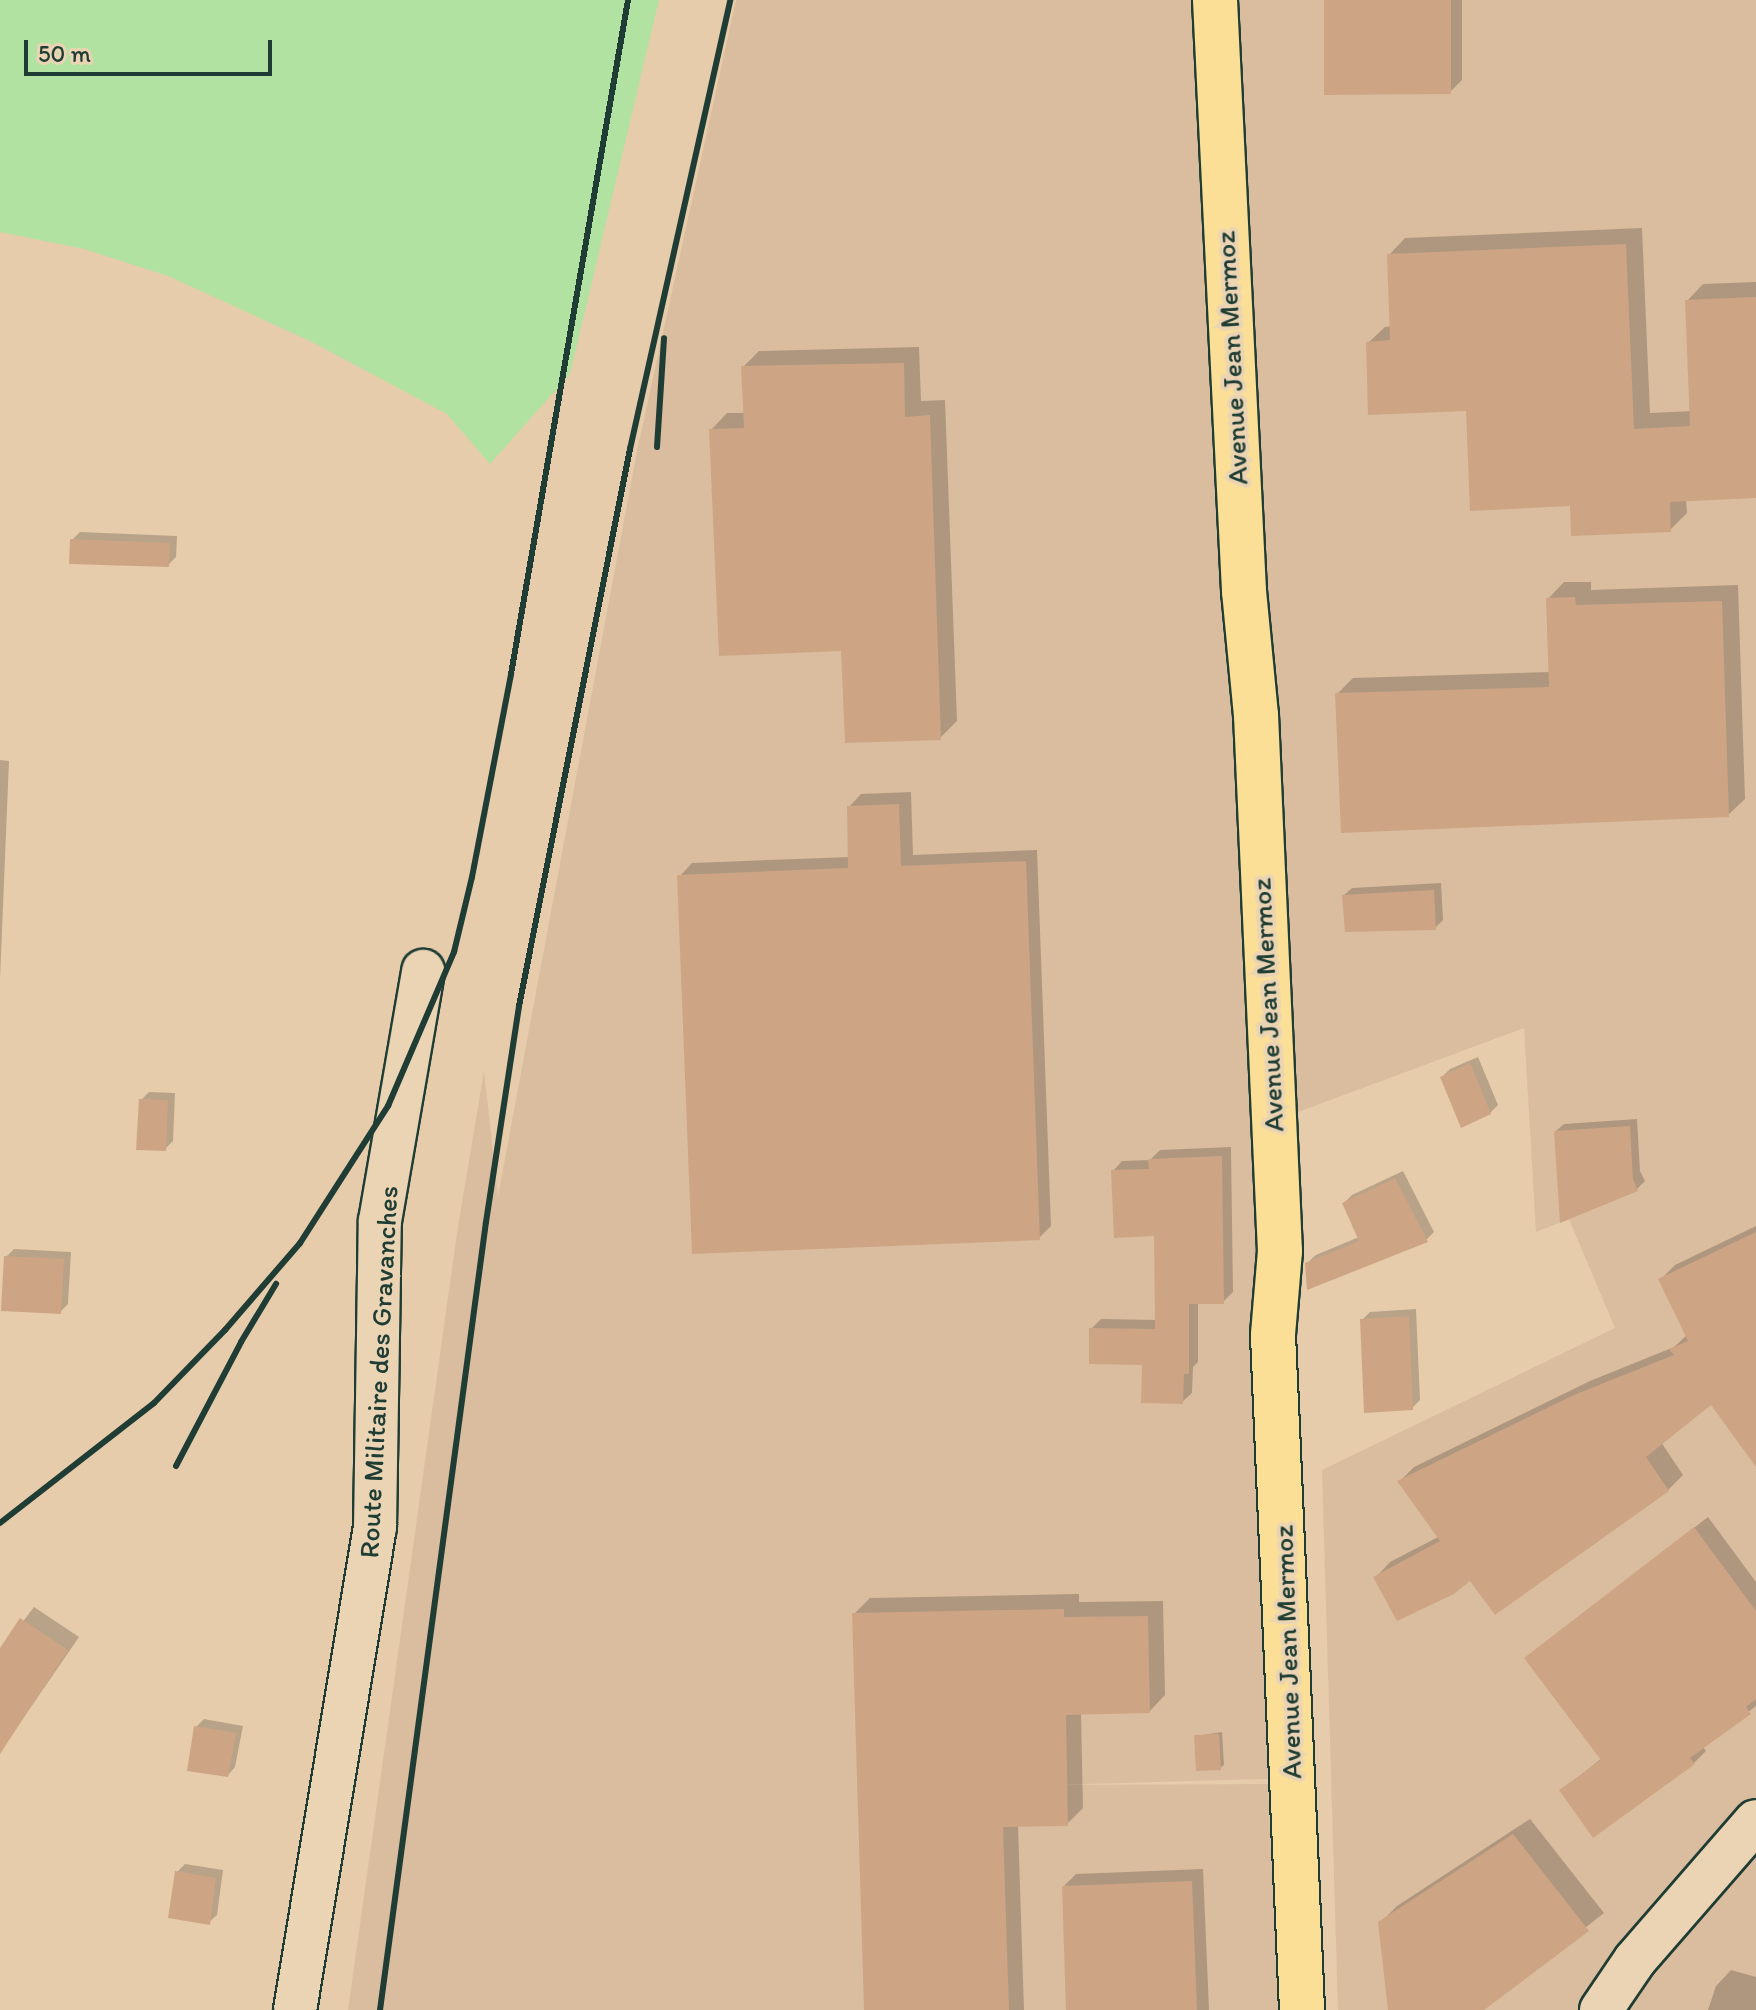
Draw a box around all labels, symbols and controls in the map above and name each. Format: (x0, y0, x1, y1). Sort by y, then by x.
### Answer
scale bar (28, 24, 276, 74)
text: 50 m (38, 39, 91, 68)
street label: Avenue Jean Mermoz (1208, 231, 1254, 485)
street label: Avenue Jean Mermoz (1244, 878, 1290, 1132)
street label: Route Militaire des Gravanches (351, 1185, 405, 1559)
street label: Avenue Jean Mermoz (1266, 1525, 1308, 1779)

